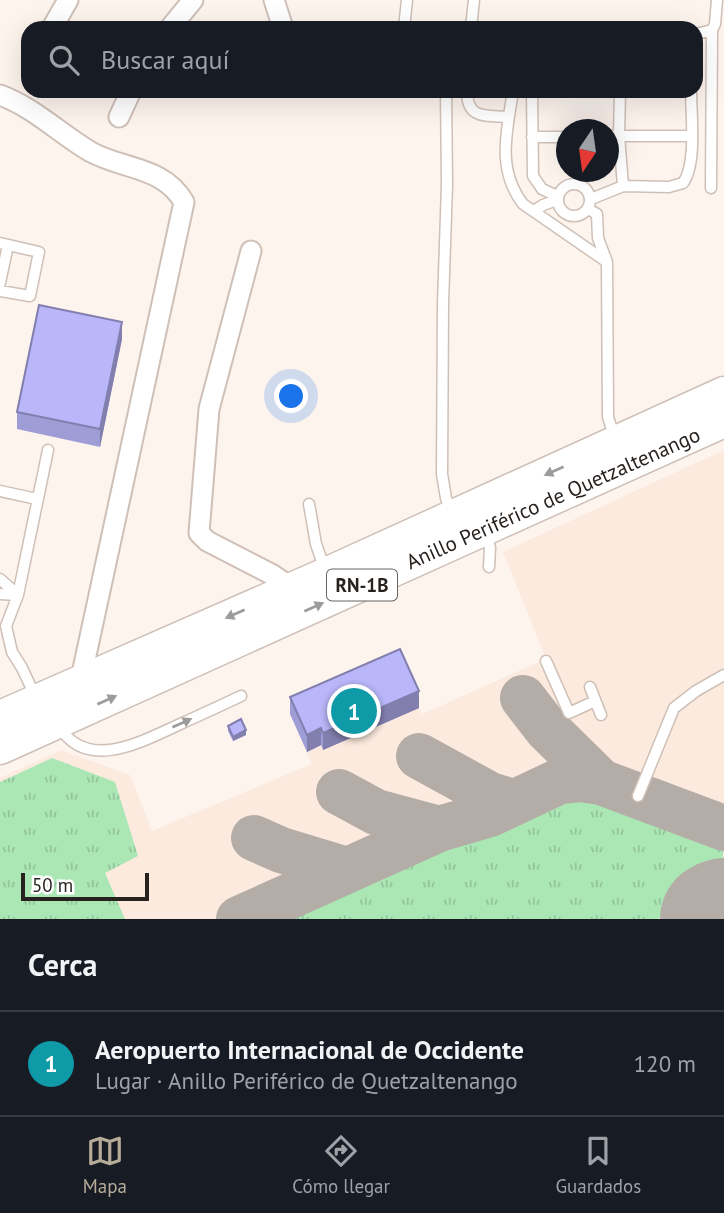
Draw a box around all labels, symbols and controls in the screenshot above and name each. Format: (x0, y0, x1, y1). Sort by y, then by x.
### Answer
search box (21, 21, 703, 98)
icon: search (45, 41, 83, 79)
text: Buscar aquí (101, 43, 229, 76)
north arrow (556, 119, 619, 182)
your location (274, 379, 308, 413)
street label: Anillo Periférico de Quetzaltenango (402, 421, 704, 575)
one-way arrow (544, 465, 564, 477)
road number: RN-1B (327, 570, 397, 600)
one-way arrow (304, 601, 324, 613)
one-way arrow (225, 608, 245, 620)
pin: 1 (331, 685, 377, 737)
one-way arrow (97, 694, 117, 706)
one-way arrow (172, 717, 193, 728)
scale bar (21, 870, 149, 902)
text: 50 m (32, 873, 73, 897)
text: Cerca (28, 945, 97, 984)
text: Aeropuerto Internacional de Occidente (95, 1033, 524, 1066)
text: 1 (44, 1049, 58, 1078)
text: 120 m (634, 1049, 696, 1078)
text: Lugar · Anillo Periférico de Quetzaltenango (95, 1066, 518, 1095)
tab: Mapa (83, 1132, 127, 1198)
tab: Cómo llegar (292, 1132, 390, 1198)
tab: Guardados (555, 1132, 641, 1198)

